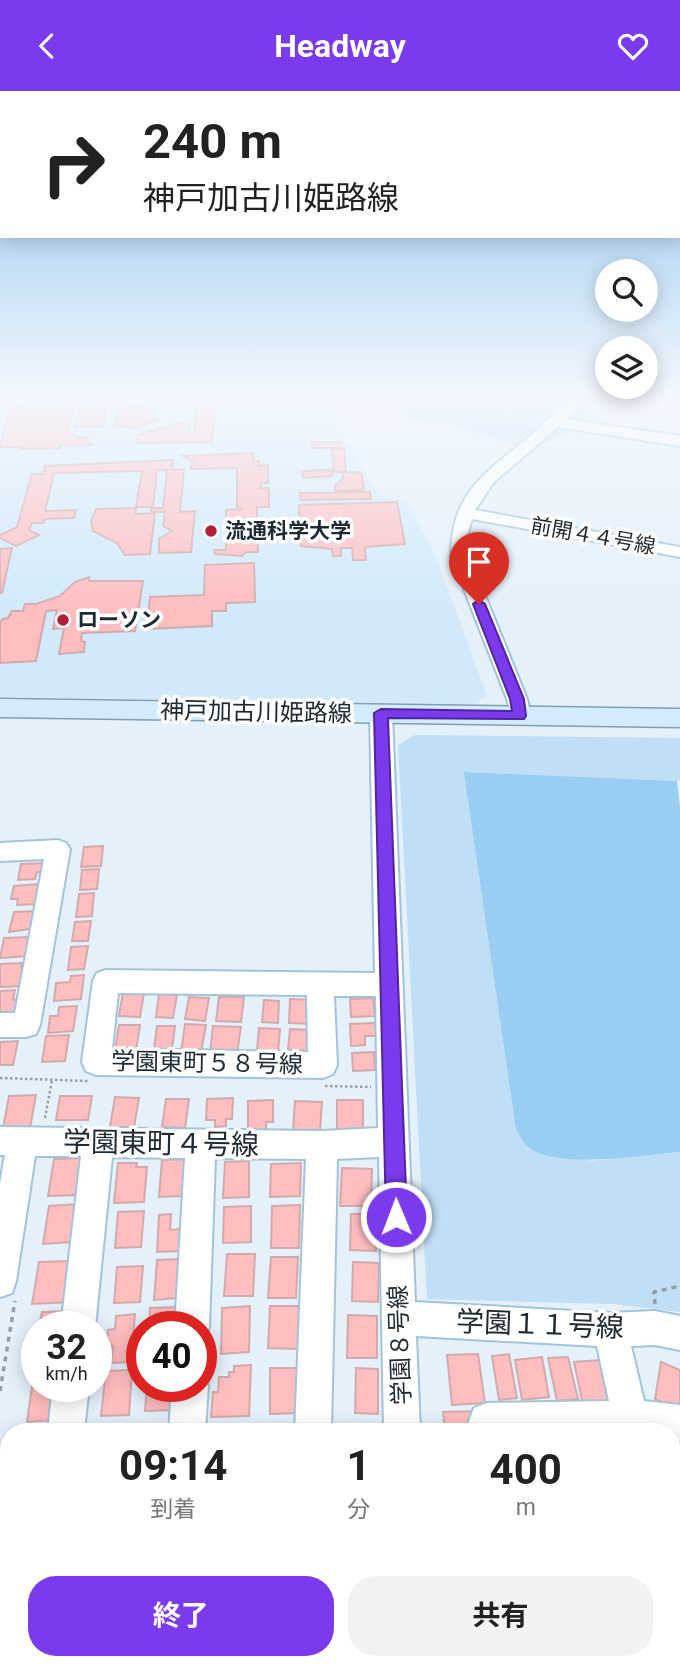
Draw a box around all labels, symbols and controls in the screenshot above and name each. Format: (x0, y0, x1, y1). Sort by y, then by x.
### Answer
icon: back (28, 27, 66, 65)
text: Headway (274, 27, 406, 65)
icon: heart (614, 27, 652, 65)
text: 240 m (143, 113, 282, 170)
icon: right (28, 119, 119, 210)
text: 神戸加古川姫路線 (143, 179, 399, 217)
map controls (595, 259, 658, 399)
button: search (595, 259, 658, 322)
button: layers (595, 336, 658, 399)
street label: 前開４４号線 (529, 513, 657, 559)
place label: 流通科学大学 (225, 519, 351, 543)
marker: 流通科学大学 (203, 523, 219, 539)
pin (449, 532, 509, 604)
icon: arrive (460, 543, 498, 581)
place label: ローソン (77, 608, 161, 632)
marker: ローソン (55, 612, 71, 628)
street label: 神戸加古川姫路線 (160, 696, 352, 728)
street label: 学園東町５８号線 (111, 1047, 303, 1079)
street label: 学園東町４号線 (63, 1125, 259, 1162)
position arrow (359, 1180, 433, 1254)
street label: 学園８号線 (384, 1285, 416, 1405)
street label: 学園１１号線 (455, 1305, 625, 1344)
speed limit sign: 40 (126, 1311, 217, 1402)
text: 32 (46, 1327, 87, 1368)
text: km/h (45, 1363, 88, 1384)
text: 09:14 (119, 1441, 227, 1490)
text: 1 (346, 1441, 371, 1490)
text: 400 (490, 1445, 562, 1494)
text: m (516, 1494, 536, 1521)
text: 到着 (150, 1496, 196, 1523)
text: 分 (347, 1496, 370, 1523)
button: 終了 (28, 1576, 334, 1656)
button: 共有 (348, 1576, 653, 1656)

